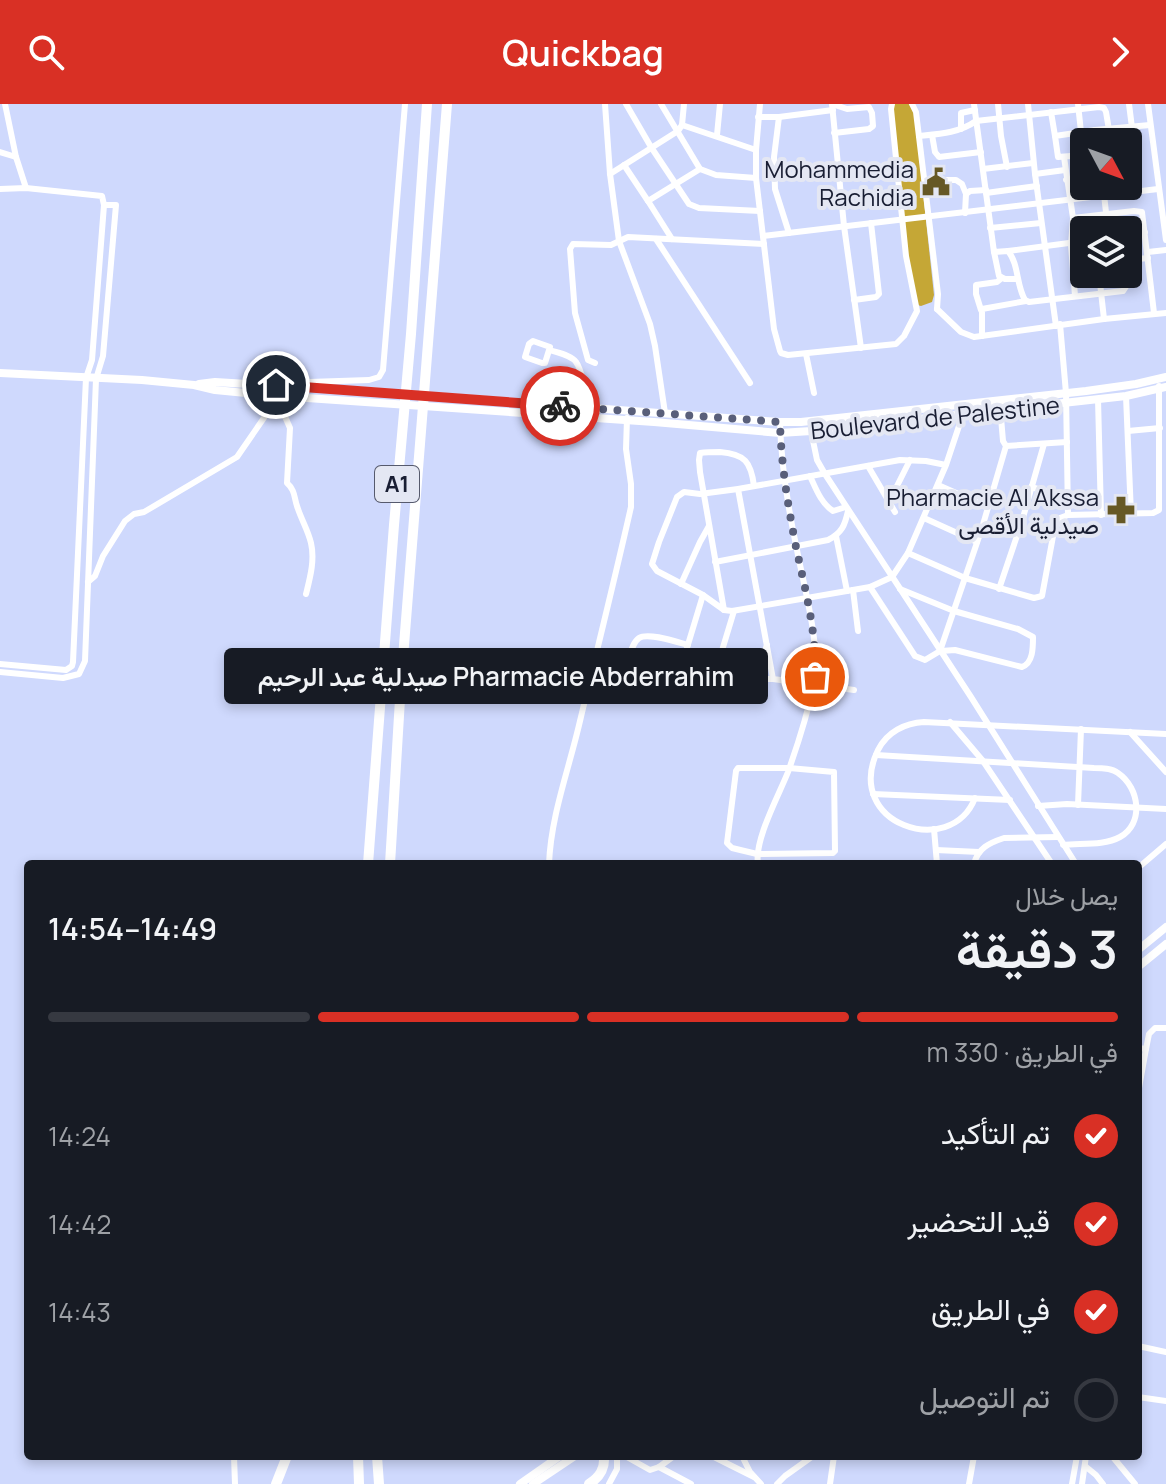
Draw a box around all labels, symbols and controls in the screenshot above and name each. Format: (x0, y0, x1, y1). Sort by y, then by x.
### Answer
text: Quickbag (502, 28, 664, 77)
icon: search (24, 30, 68, 74)
icon: forward (1098, 30, 1142, 74)
north arrow (1070, 128, 1142, 200)
map controls (1070, 128, 1142, 288)
place label: Mohammedia Rachidia (764, 152, 914, 213)
public building icon: Mohammedia Rachidia (921, 167, 951, 197)
button: layers (1070, 216, 1142, 288)
pin (242, 351, 310, 419)
icon: home (254, 363, 298, 407)
courier (520, 366, 600, 446)
icon: bike (538, 384, 582, 428)
street label: Boulevard de Palestine (809, 387, 1061, 447)
road number: A1 (375, 466, 419, 502)
place label: Pharmacie Al Akssa صيدلية الأقصى (886, 480, 1099, 541)
pharmacy icon: Pharmacie Al Akssa صيدلية الأقصى (1106, 495, 1136, 525)
pin (781, 643, 849, 711)
callout: Pharmacie Abderrahim صيدلية عبد الرحيم (223, 649, 767, 705)
icon: bag (793, 655, 837, 699)
text: Pharmacie Abderrahim صيدلية عبد الرحيم (258, 658, 734, 694)
text: يصل خلال (1015, 877, 1118, 913)
text: 14:49–14:54 (48, 908, 217, 949)
text: 3 دقيقة (956, 913, 1118, 984)
text: في الطريق · 330 m (927, 1034, 1118, 1070)
text: تم التأكيد (941, 1112, 1050, 1153)
icon: check (1074, 1114, 1118, 1158)
text: 14:24 (48, 1118, 111, 1154)
text: قيد التحضير (907, 1200, 1050, 1241)
icon: check (1074, 1202, 1118, 1246)
text: 14:42 (48, 1206, 111, 1242)
text: في الطريق (931, 1288, 1050, 1329)
icon: check (1074, 1290, 1118, 1334)
text: 14:43 (48, 1294, 111, 1330)
text: تم التوصيل (919, 1376, 1050, 1417)

